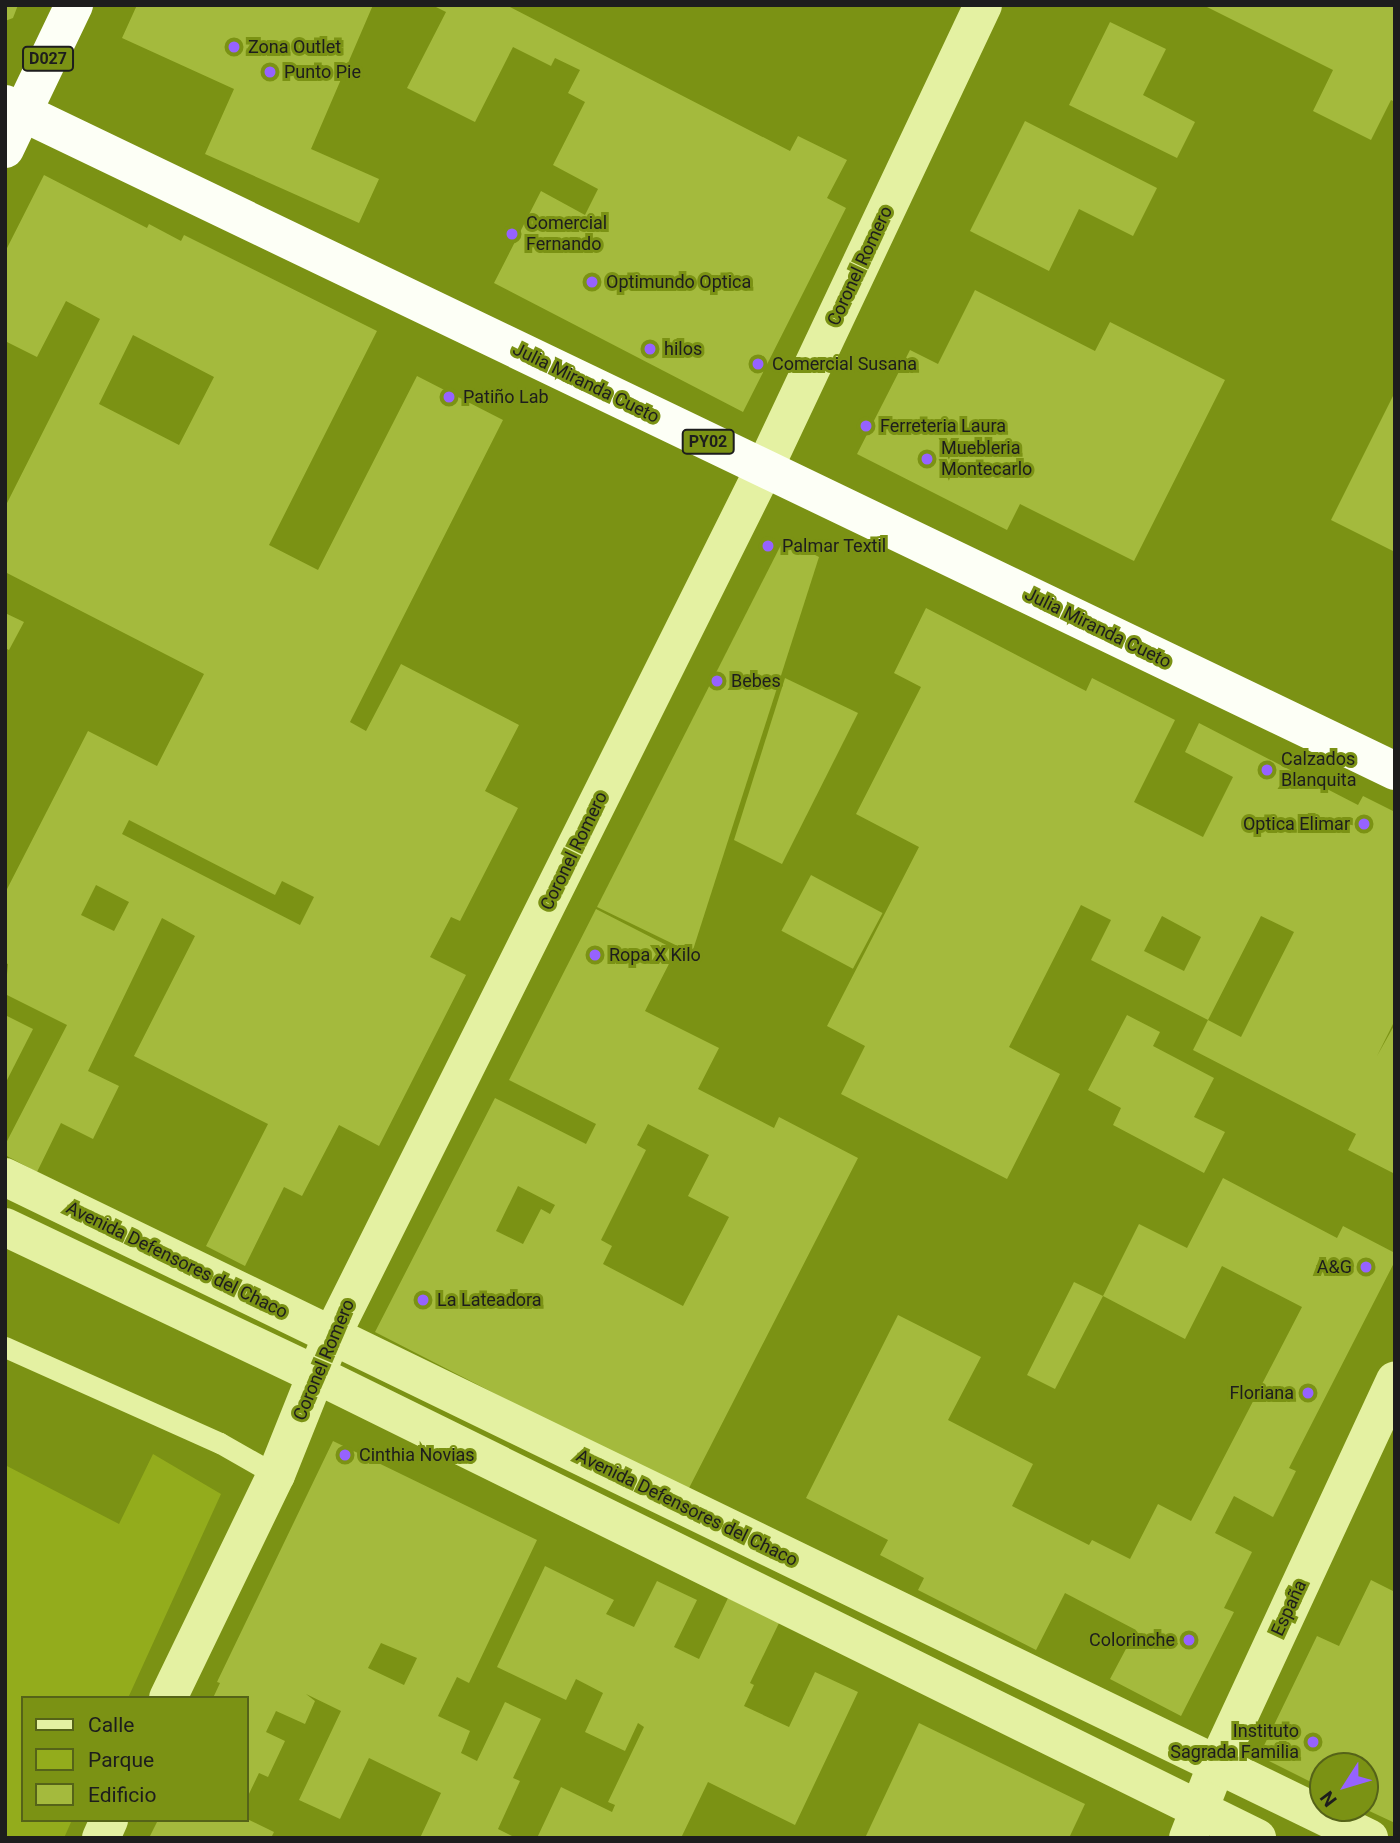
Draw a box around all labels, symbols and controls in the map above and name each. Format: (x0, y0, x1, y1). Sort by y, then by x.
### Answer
place label: Zona Outlet (248, 36, 341, 58)
marker: Zona Outlet (226, 39, 242, 55)
road number: D027 (22, 46, 74, 72)
place label: Punto Pie (284, 61, 361, 83)
marker: Punto Pie (262, 64, 278, 80)
street label: Coronel Romero (823, 203, 897, 329)
place label: Comercial Fernando (526, 213, 607, 256)
marker: Comercial Fernando (504, 226, 520, 242)
place label: Optimundo Optica (606, 271, 751, 293)
marker: Optimundo Optica (584, 274, 600, 290)
street label: Julia Miranda Cueto (509, 338, 663, 428)
place label: hilos (664, 338, 702, 360)
marker: hilos (642, 341, 658, 357)
place label: Comercial Susana (772, 353, 917, 375)
marker: Comercial Susana (750, 356, 766, 372)
place label: Patiño Lab (463, 386, 549, 408)
marker: Patiño Lab (441, 389, 457, 405)
place label: Ferreteria Laura (880, 415, 1006, 437)
marker: Ferreteria Laura (858, 418, 874, 434)
road number: PY02 (680, 430, 736, 454)
place label: Muebleria Montecarlo (941, 438, 1032, 480)
marker: Muebleria Montecarlo (919, 451, 935, 467)
place label: Palmar Textil (782, 535, 887, 557)
marker: Palmar Textil (760, 538, 776, 554)
street label: Julia Miranda Cueto (1021, 583, 1175, 673)
place label: Bebes (731, 670, 781, 692)
marker: Bebes (709, 673, 725, 689)
place label: Calzados Blanquita (1281, 749, 1357, 792)
marker: Calzados Blanquita (1259, 762, 1275, 778)
street label: Coronel Romero (536, 788, 612, 914)
place label: Optica Elimar (1243, 813, 1350, 835)
marker: Optica Elimar (1356, 816, 1372, 832)
place label: Ropa X Kilo (609, 944, 701, 966)
marker: Ropa X Kilo (587, 947, 603, 963)
street label: Avenida Defensores del Chaco (63, 1197, 291, 1323)
place label: A&G (1317, 1256, 1352, 1278)
marker: A&G (1358, 1259, 1374, 1275)
place label: La Lateadora (437, 1289, 542, 1311)
marker: La Lateadora (415, 1292, 431, 1308)
street label: Coronel Romero (289, 1296, 359, 1424)
place label: Floriana (1229, 1382, 1294, 1404)
marker: Floriana (1300, 1385, 1316, 1401)
place label: Cinthia Novias (359, 1444, 475, 1466)
street label: Avenida Defensores del Chaco (573, 1445, 801, 1571)
marker: Cinthia Novias (337, 1447, 353, 1463)
street label: España (1267, 1577, 1311, 1639)
place label: Colorinche (1089, 1629, 1175, 1651)
marker: Colorinche (1181, 1632, 1197, 1648)
legend (21, 1696, 248, 1822)
text: Calle (88, 1713, 134, 1737)
place label: Instituto Sagrada Familia (1170, 1721, 1299, 1764)
marker: Instituto Sagrada Familia (1305, 1734, 1321, 1750)
text: Parque (88, 1748, 154, 1772)
north arrow (1309, 1752, 1379, 1822)
text: Edificio (88, 1783, 156, 1807)
text: N (1315, 1786, 1342, 1811)

